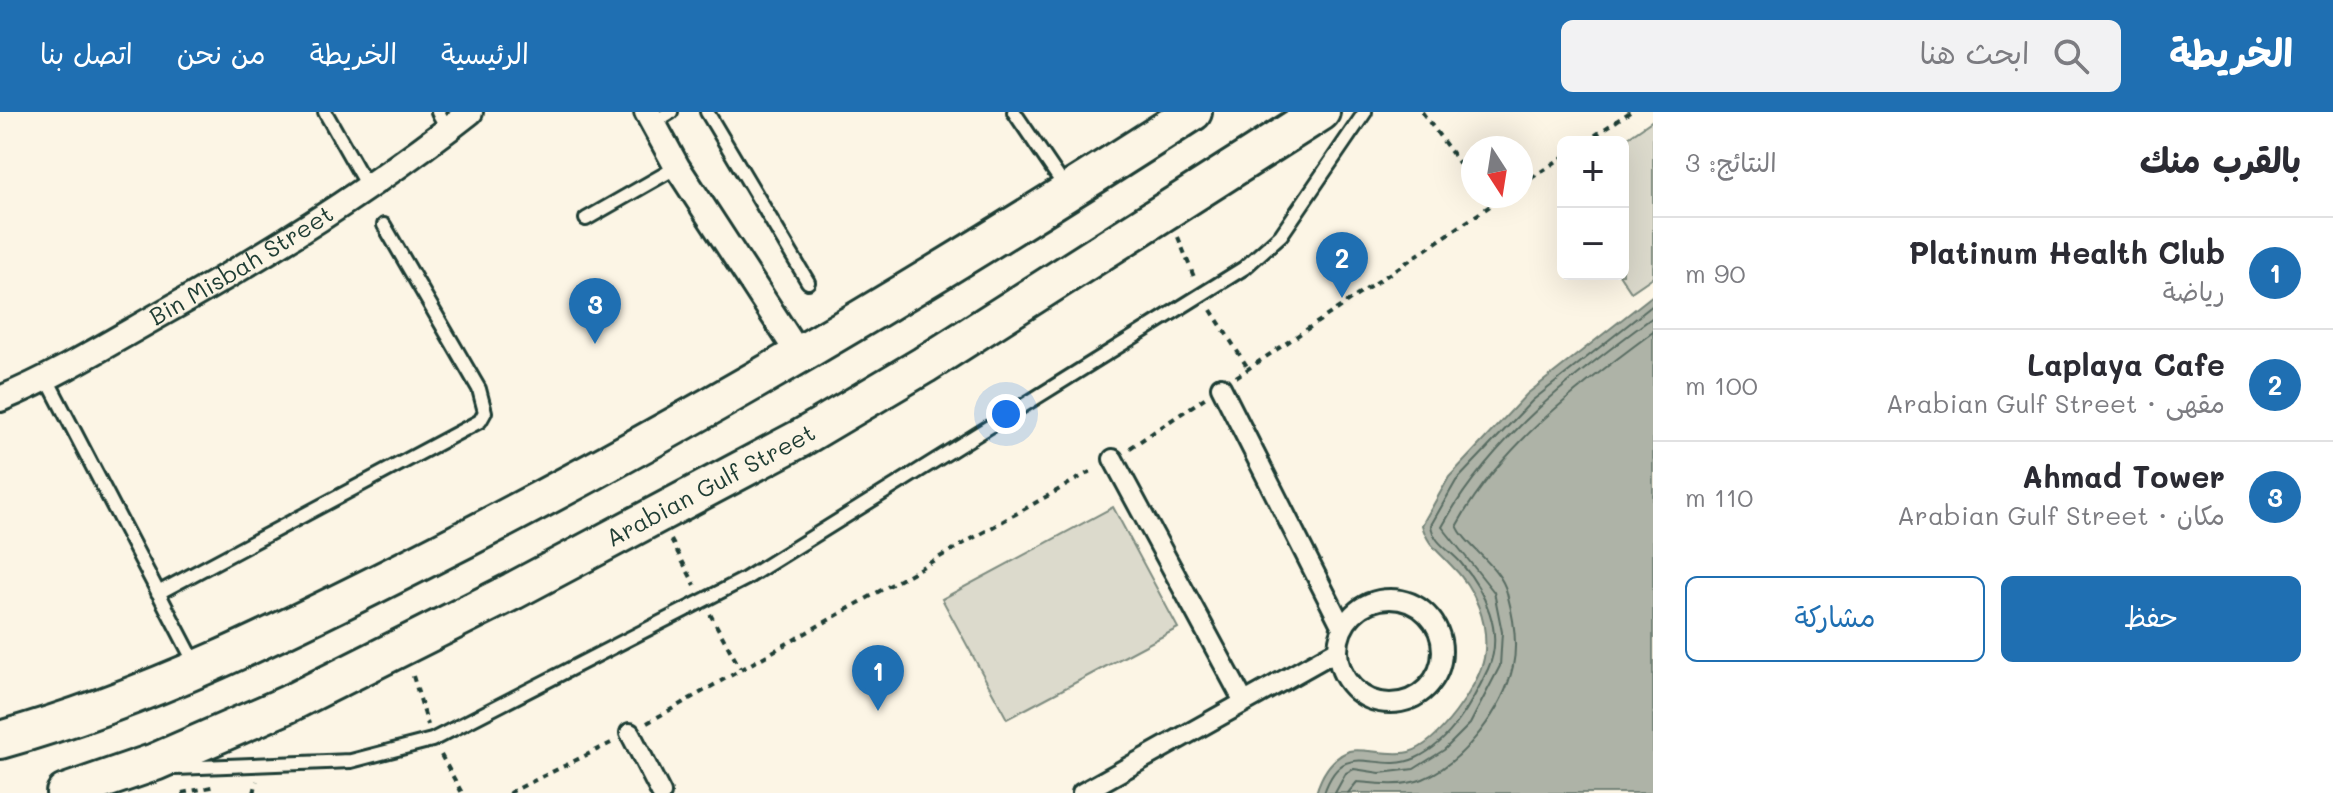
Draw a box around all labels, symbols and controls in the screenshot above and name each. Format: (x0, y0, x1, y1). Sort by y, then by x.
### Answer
search box (1561, 20, 2121, 92)
text: الخريطة (2169, 27, 2293, 77)
text: ابحث هنا (1919, 32, 2029, 72)
icon: search (2049, 34, 2093, 78)
text: اتصل بنا (40, 35, 133, 71)
text: من نحن (177, 35, 266, 71)
text: الخريطة (310, 35, 397, 71)
text: الرئيسية (441, 35, 529, 71)
north arrow (1461, 136, 1533, 208)
map controls (1557, 136, 1629, 280)
button: + (1557, 136, 1629, 208)
text: بالقرب منك (2140, 137, 2301, 182)
text: النتائج: 3 (1685, 145, 1777, 179)
street label: Bin Misbah Street (143, 197, 339, 332)
button: − (1557, 208, 1629, 280)
pin: 2 (1316, 232, 1368, 298)
text: Platinum Health Club (1909, 232, 2225, 272)
text: 90 m (1685, 256, 1745, 290)
text: 1 (2269, 256, 2281, 290)
text: رياضة (2163, 274, 2225, 308)
pin: 3 (569, 278, 621, 344)
text: Laplaya Cafe (2027, 344, 2225, 384)
text: 100 m (1685, 368, 1758, 402)
text: 2 (2268, 368, 2282, 402)
text: مقهى · Arabian Gulf Street (1886, 386, 2225, 420)
your location (986, 394, 1026, 434)
street label: Arabian Gulf Street (600, 416, 820, 553)
text: Ahmad Tower (2022, 456, 2225, 496)
text: 110 m (1685, 480, 1753, 514)
text: 3 (2267, 480, 2283, 514)
text: مكان · Arabian Gulf Street (1897, 498, 2225, 532)
button: مشاركة (1685, 576, 1985, 662)
button: حفظ (2001, 576, 2301, 662)
pin: 1 (852, 645, 904, 711)

